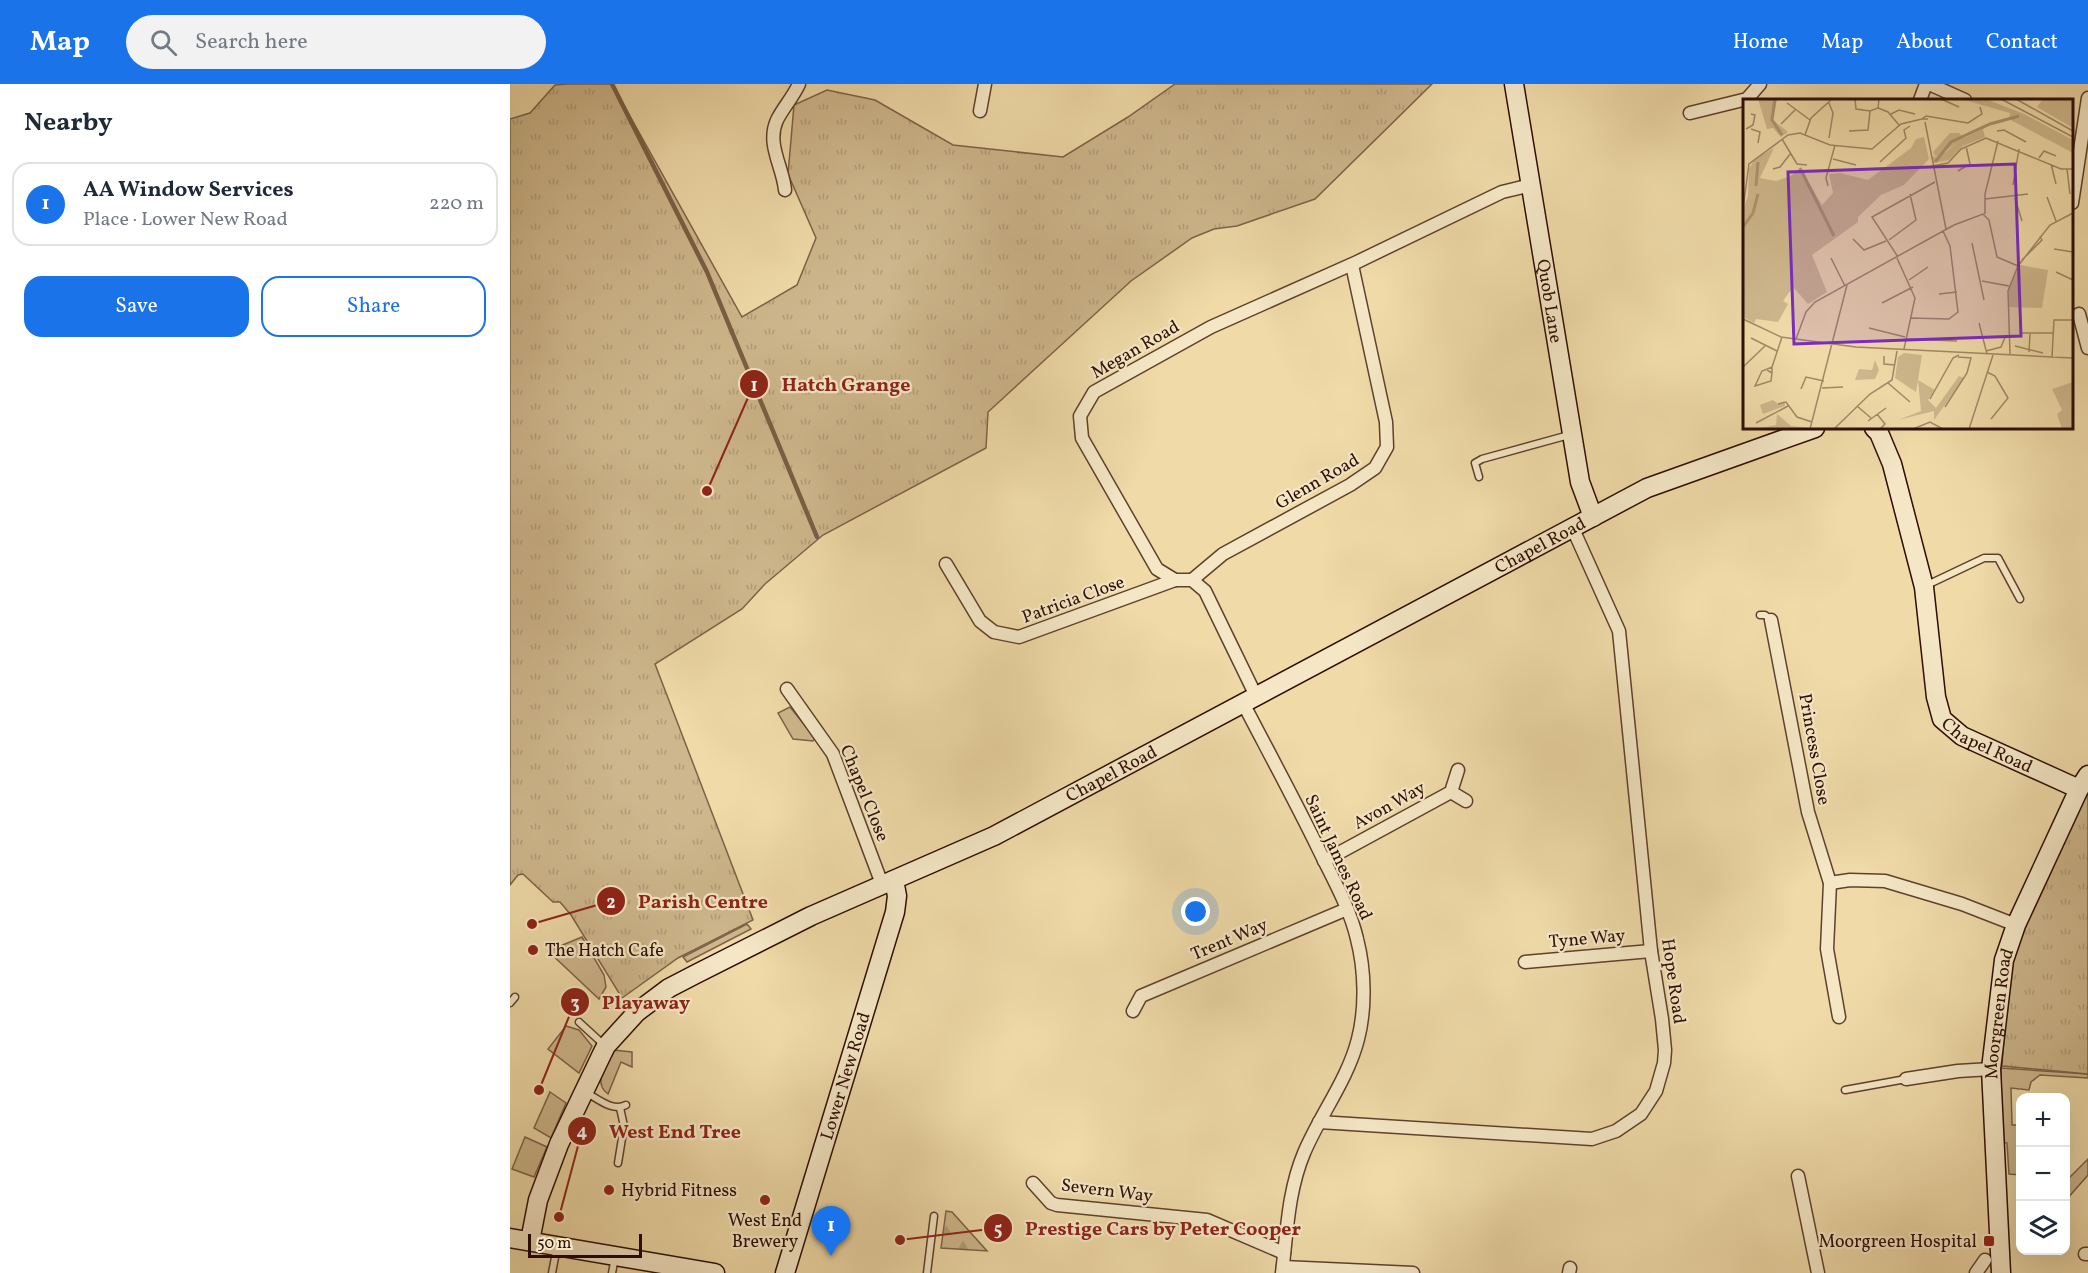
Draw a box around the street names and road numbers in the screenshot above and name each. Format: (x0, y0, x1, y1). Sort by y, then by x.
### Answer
street label: Quob Lane (1529, 258, 1568, 345)
street label: Megan Road (1087, 315, 1184, 386)
street label: Glenn Road (1271, 448, 1364, 516)
street label: Chapel Road (1491, 512, 1591, 581)
street label: Patricia Close (1019, 570, 1128, 631)
street label: Princess Close (1791, 692, 1836, 807)
street label: Chapel Road (1935, 712, 2036, 780)
street label: Chapel Road (1062, 740, 1162, 809)
street label: Chapel Close (833, 741, 894, 846)
street label: Avon Way (1349, 776, 1431, 836)
street label: Saint James Road (1298, 791, 1378, 925)
street label: Trent Way (1187, 913, 1272, 968)
street label: Tyne Way (1548, 924, 1627, 955)
street label: Hope Road (1654, 937, 1691, 1026)
street label: Moorgreen Road (1980, 945, 2021, 1080)
street label: Lower New Road (815, 1009, 878, 1143)
street label: Severn Way (1059, 1173, 1154, 1210)

